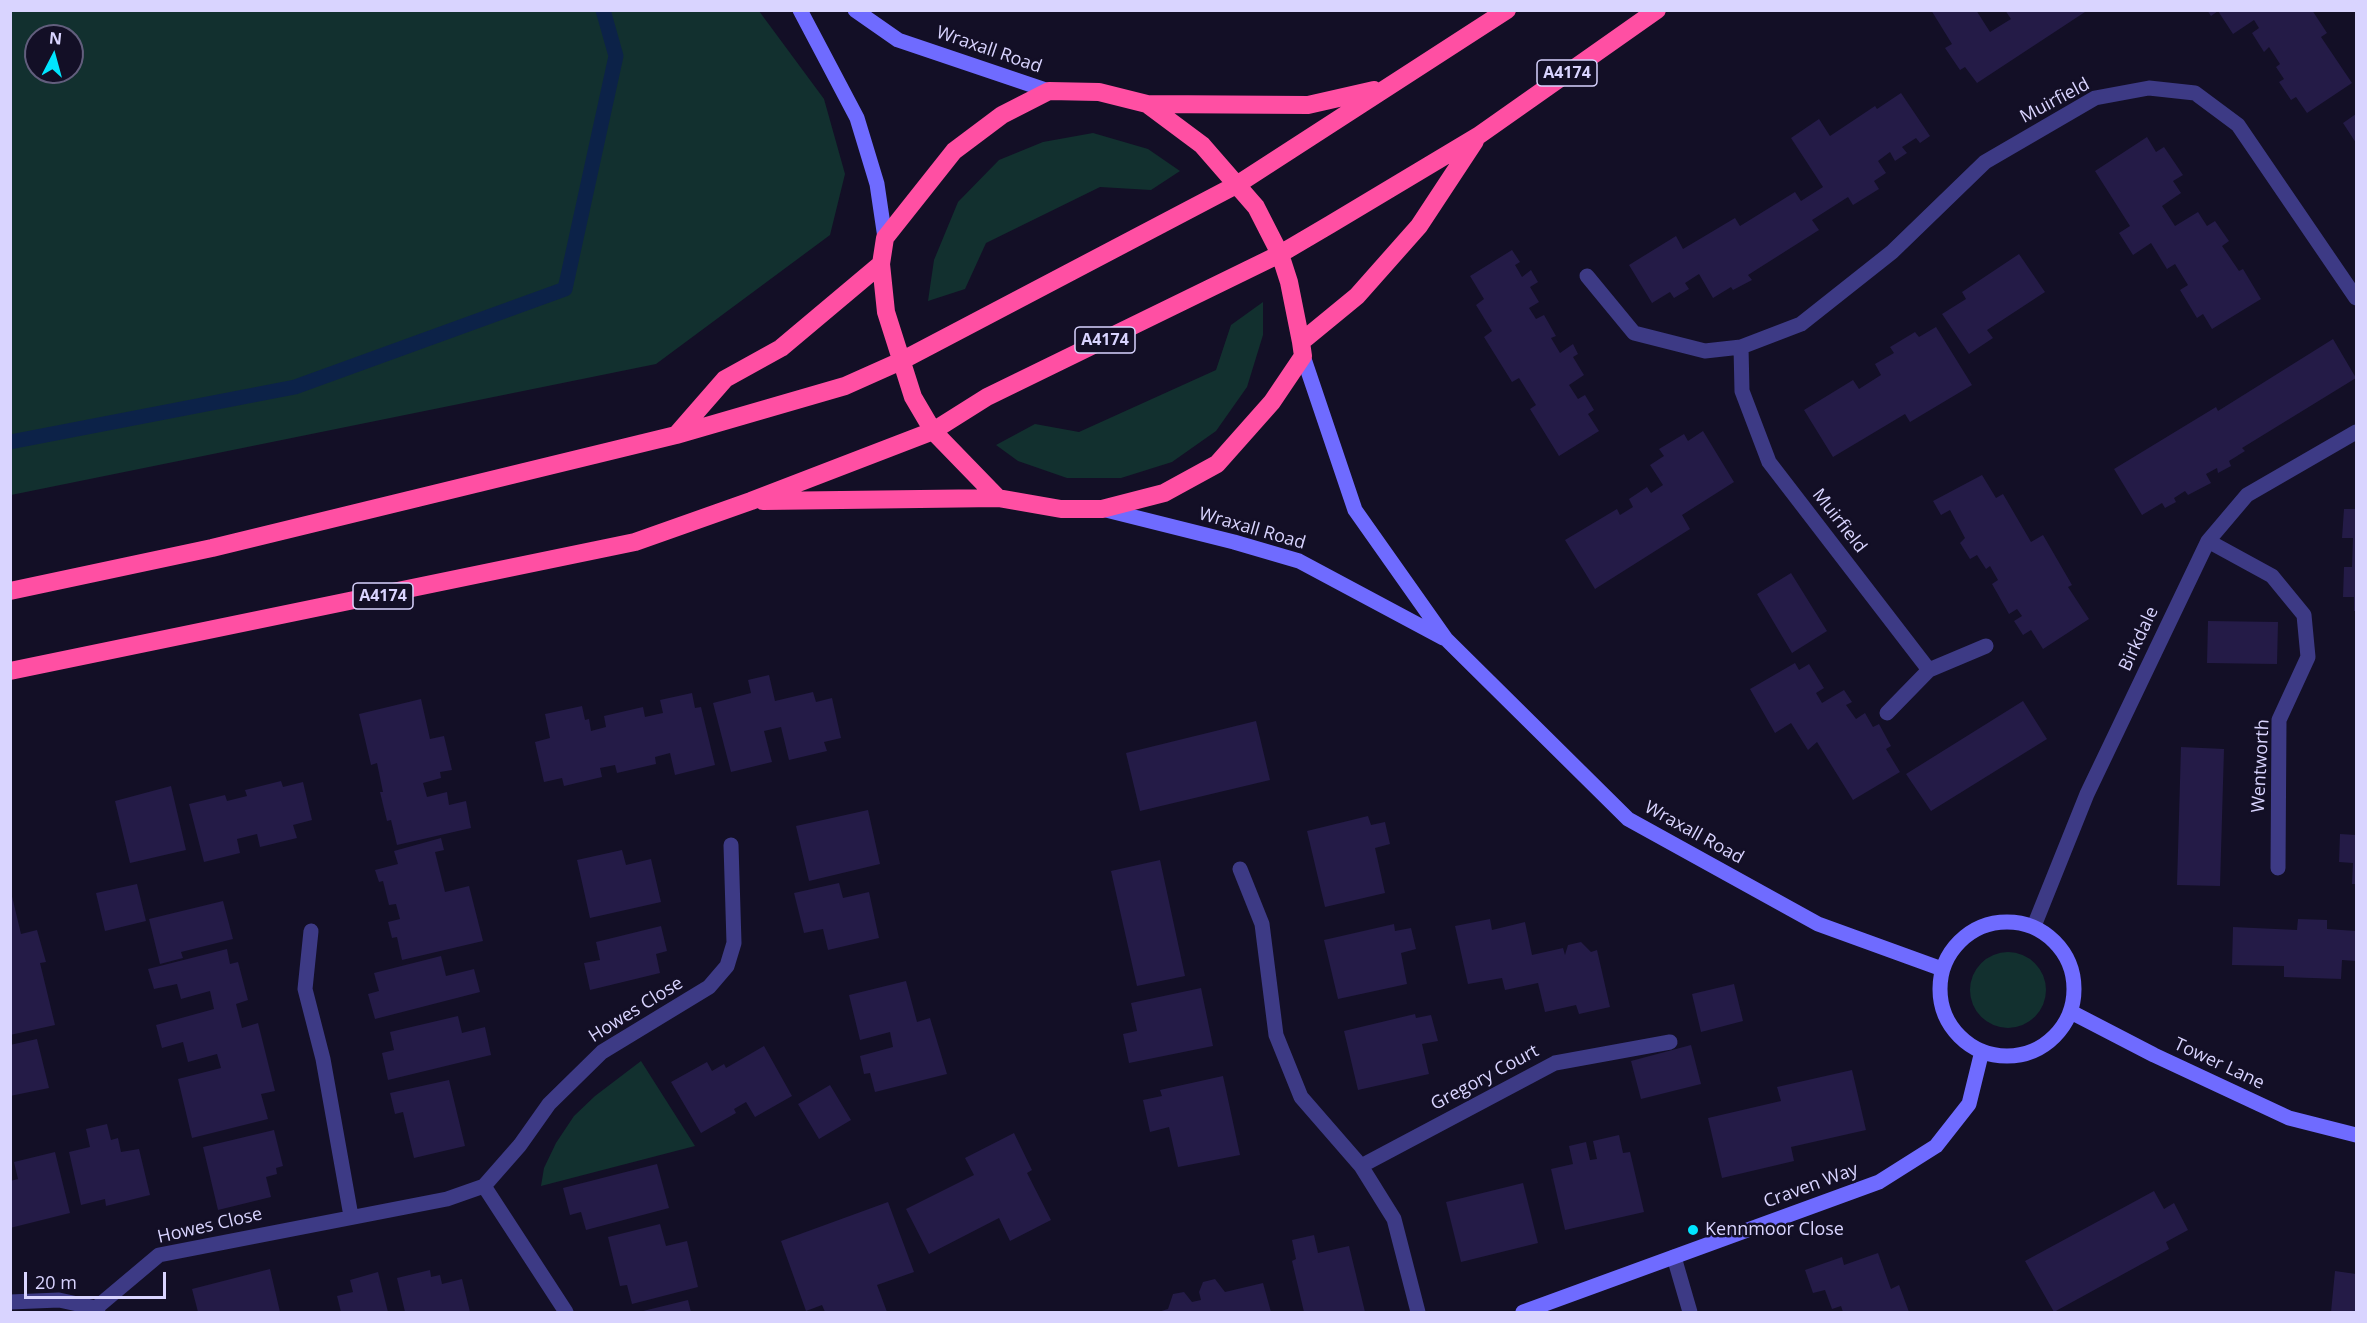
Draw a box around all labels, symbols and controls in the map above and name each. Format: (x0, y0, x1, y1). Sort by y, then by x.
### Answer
street label: Wraxall Road (933, 22, 1045, 78)
north arrow (24, 24, 84, 84)
text: N (48, 26, 63, 50)
road number: A4174 (1537, 60, 1597, 86)
street label: Muirfield (2017, 74, 2093, 128)
road number: A4174 (1075, 327, 1135, 353)
street label: Muirfield (1807, 485, 1871, 557)
street label: Wraxall Road (1196, 503, 1308, 555)
road number: A4174 (353, 583, 413, 609)
street label: Birkdale (2115, 603, 2163, 675)
street label: Wentworth (2248, 719, 2274, 813)
street label: Wraxall Road (1641, 797, 1747, 869)
street label: Howes Close (585, 973, 687, 1047)
street label: Tower Lane (2170, 1034, 2268, 1094)
street label: Gregory Court (1427, 1040, 1543, 1116)
street label: Craven Way (1761, 1159, 1861, 1213)
street label: Howes Close (156, 1203, 264, 1249)
place label: Kennmoor Close (1705, 1219, 1844, 1241)
marker: Kennmoor Close (1686, 1223, 1700, 1237)
scale bar (27, 1260, 170, 1298)
text: 20 m (35, 1270, 77, 1294)

